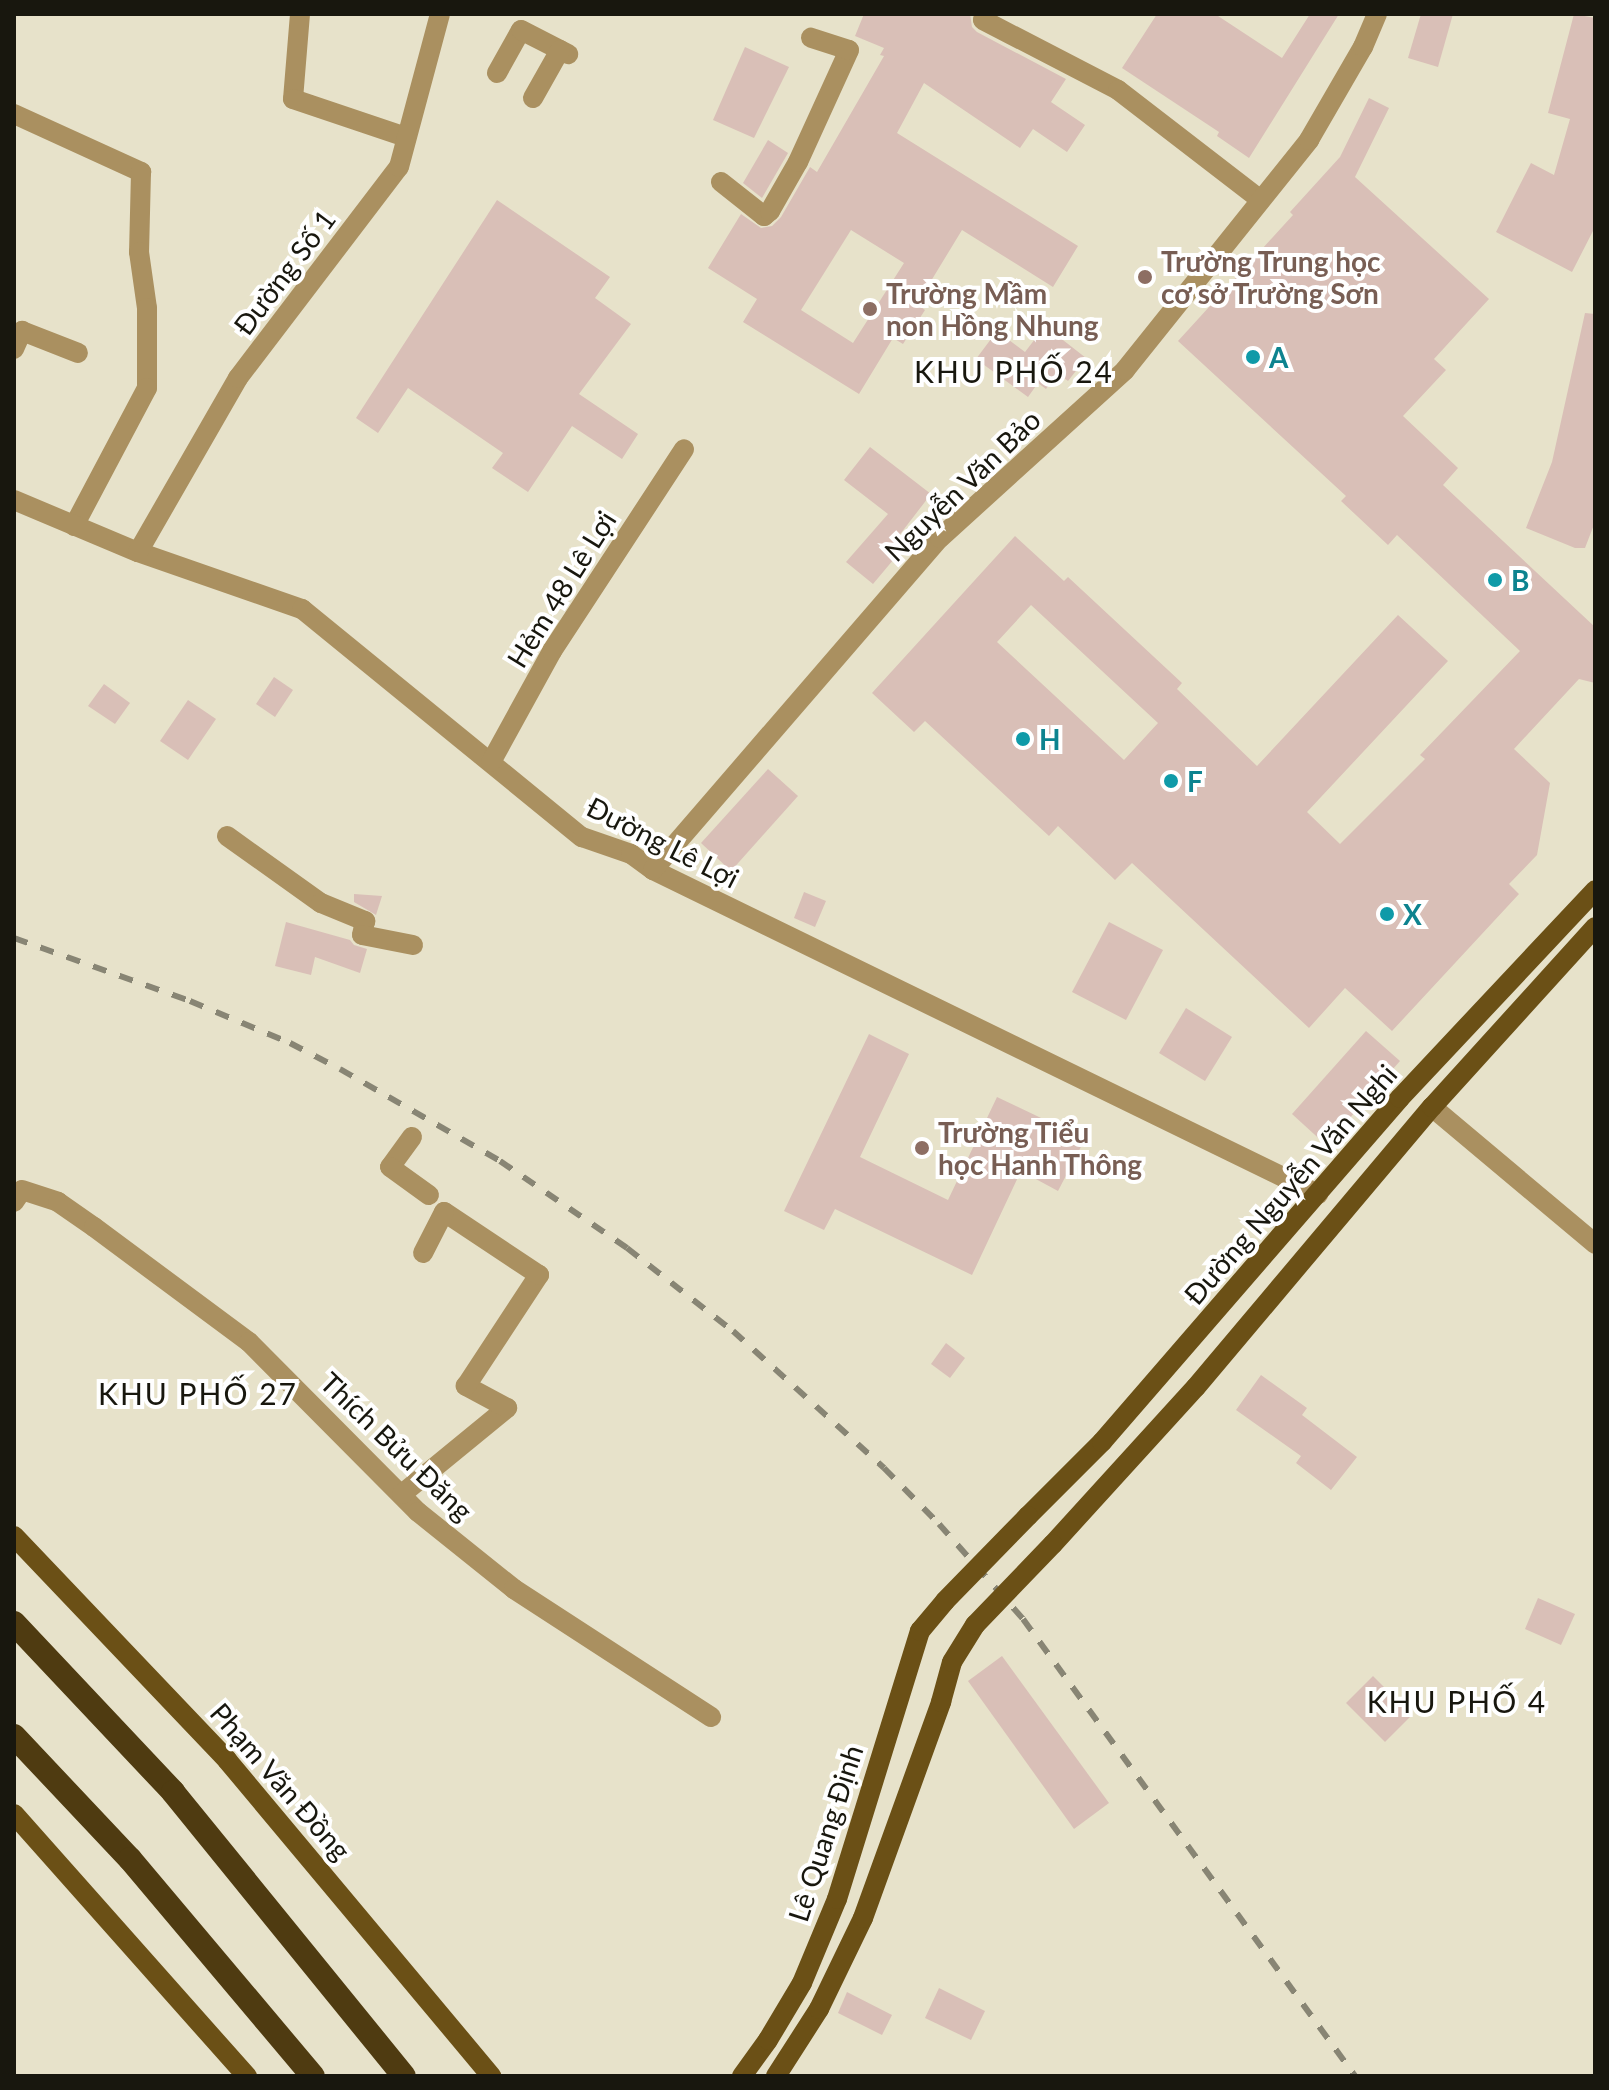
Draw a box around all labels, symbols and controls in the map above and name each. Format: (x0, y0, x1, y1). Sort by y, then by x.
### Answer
street label: Đường Số 1 (226, 203, 342, 341)
place label: Trường Trung học cơ sở Trường Sơn (1161, 244, 1381, 310)
marker: Trường Trung học cơ sở Trường Sơn (1136, 268, 1154, 286)
place label: Trường Mầm non Hồng Nhung (886, 276, 1099, 342)
marker: Trường Mầm non Hồng Nhung (861, 300, 879, 318)
place label: A (1269, 340, 1288, 374)
marker: A (1244, 348, 1262, 366)
district label: KHU PHỐ 24 (914, 353, 1114, 389)
street label: Nguyễn Văn Bảo (877, 402, 1047, 568)
street label: Hẻm 48 Lê Lợi (500, 505, 622, 673)
place label: B (1511, 563, 1529, 597)
marker: B (1486, 571, 1504, 589)
place label: H (1039, 722, 1061, 756)
marker: H (1014, 730, 1032, 748)
place label: F (1187, 764, 1203, 798)
marker: F (1162, 772, 1180, 790)
street label: Đường Lê Lợi (581, 789, 745, 895)
place label: X (1403, 897, 1422, 931)
marker: X (1378, 905, 1396, 923)
street label: Đường Nguyễn Văn Nghi (1176, 1057, 1404, 1311)
place label: Trường Tiểu học Hanh Thông (938, 1115, 1143, 1181)
marker: Trường Tiểu học Hanh Thông (913, 1139, 931, 1157)
street label: Thích Bửu Đăng (314, 1365, 480, 1527)
district label: KHU PHỐ 27 (98, 1375, 298, 1411)
district label: KHU PHỐ 4 (1367, 1683, 1547, 1719)
street label: Phạm Văn Đồng (203, 1695, 359, 1867)
street label: Lê Quang Định (781, 1741, 869, 1925)

